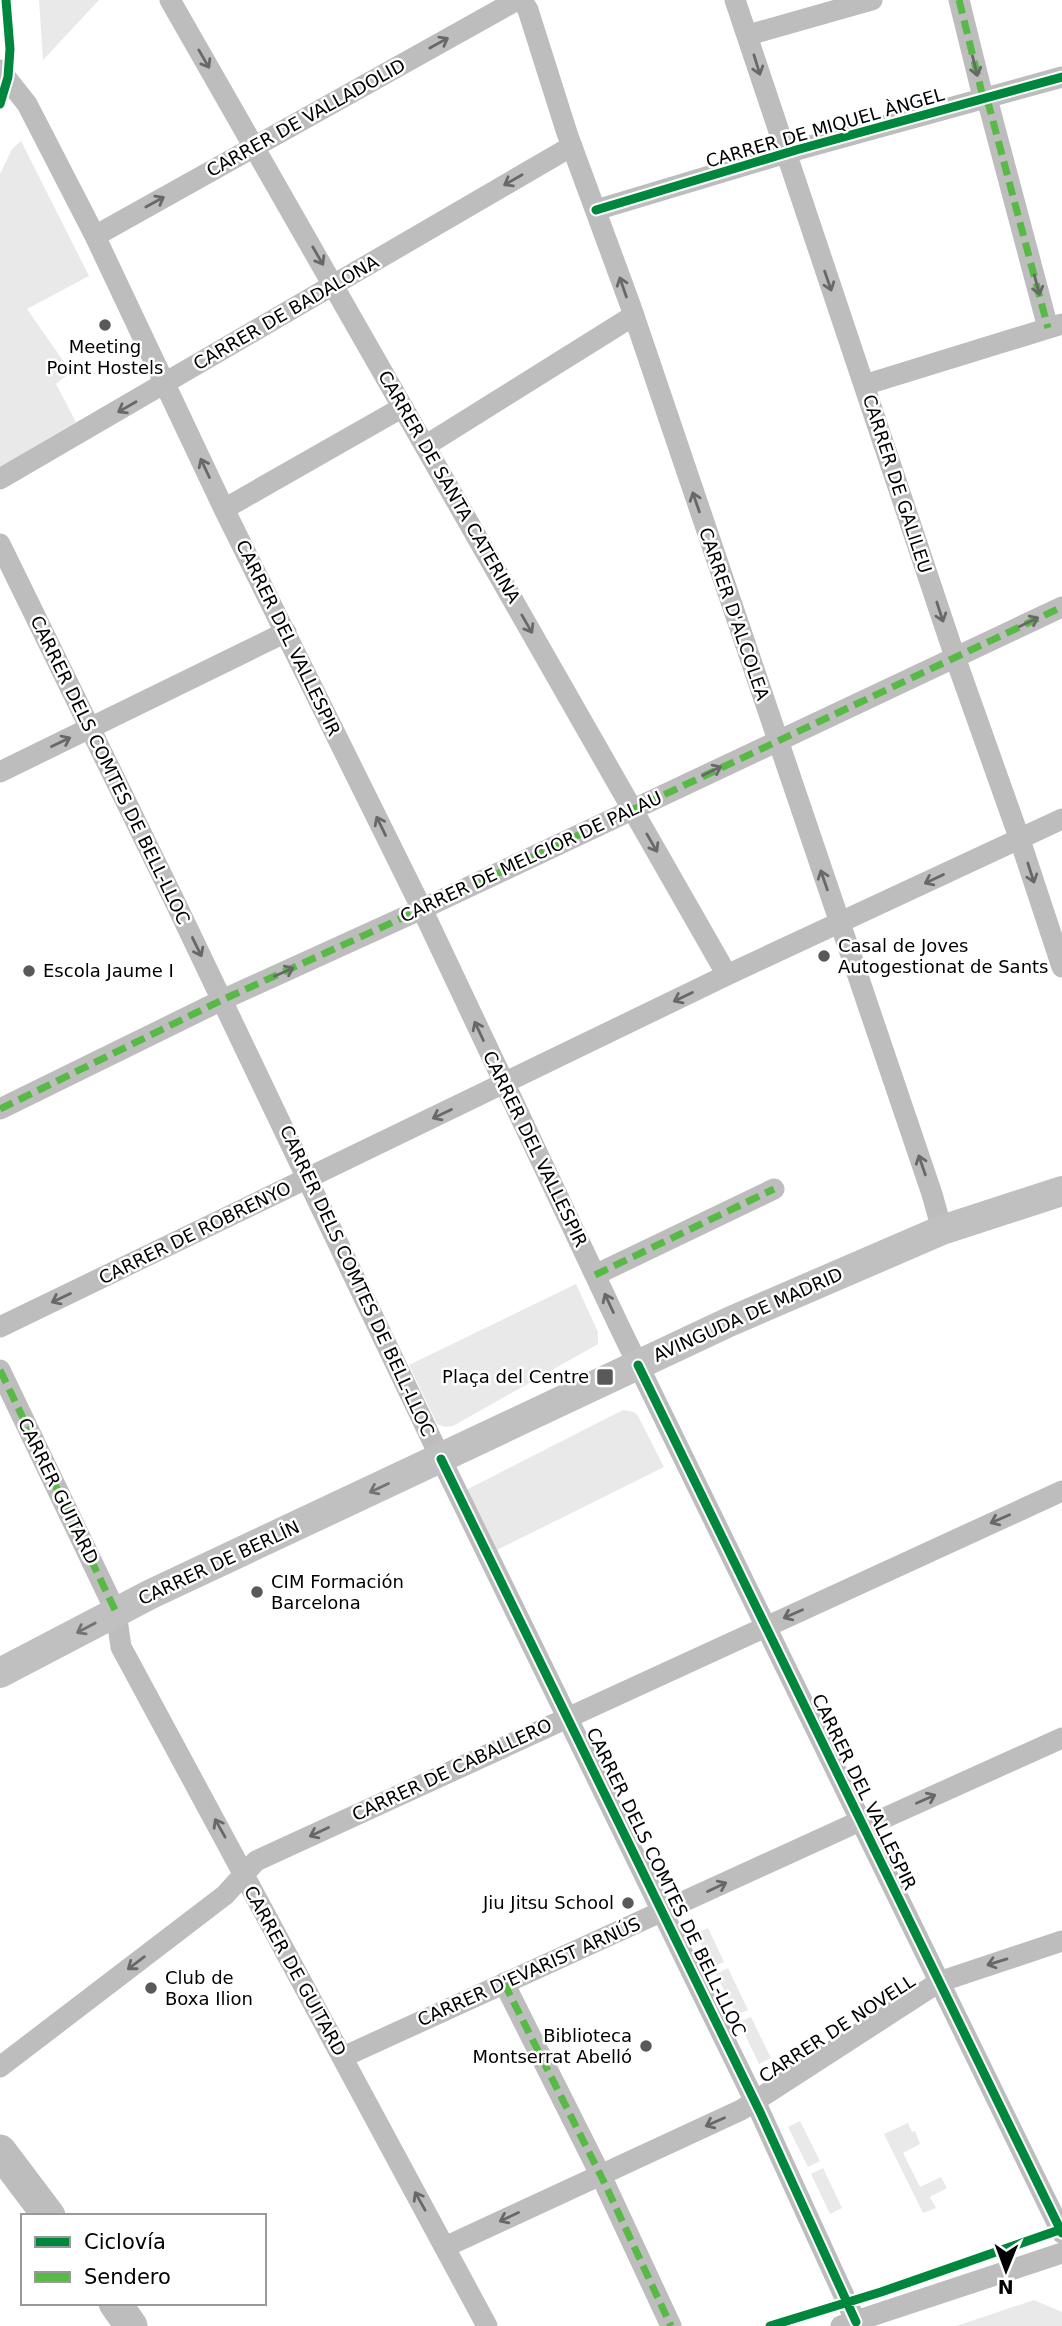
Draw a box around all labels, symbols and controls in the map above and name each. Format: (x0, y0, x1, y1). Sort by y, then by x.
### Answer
one-way arrow (428, 36, 448, 50)
one-way arrow (198, 48, 211, 69)
one-way arrow (752, 53, 764, 75)
street label: CARRER DE VALLADOLID (203, 54, 409, 181)
one-way arrow (969, 54, 982, 77)
street label: CARRER DE MIQUEL ÀNGEL (703, 83, 946, 172)
one-way arrow (504, 174, 524, 188)
one-way arrow (144, 195, 164, 209)
one-way arrow (312, 245, 325, 266)
street label: CARRER DE BADALONA (189, 251, 383, 374)
one-way arrow (823, 269, 835, 291)
one-way arrow (1031, 273, 1044, 295)
one-way arrow (616, 276, 629, 298)
marker: Meeting Point Hostels (97, 317, 113, 333)
place label: Meeting Point Hostels (47, 336, 163, 378)
street label: CARRER DE SANTA CATERINA (374, 367, 525, 607)
street label: CARRER DE GALILEU (859, 392, 936, 576)
one-way arrow (117, 400, 137, 414)
one-way arrow (198, 458, 211, 479)
one-way arrow (689, 492, 701, 514)
street label: CARRER D'ALCOLEA (695, 525, 774, 704)
street label: CARRER DEL VALLESPIR (232, 536, 345, 739)
one-way arrow (935, 601, 947, 623)
street label: CARRER DELS COMTES DE BELL-LLOC (26, 612, 195, 928)
one-way arrow (520, 614, 534, 634)
one-way arrow (1018, 615, 1039, 628)
one-way arrow (50, 735, 71, 748)
one-way arrow (701, 764, 722, 777)
street label: CARRER DE MELCIOR DE PALAU (396, 786, 665, 927)
one-way arrow (374, 816, 387, 837)
one-way arrow (645, 833, 659, 853)
one-way arrow (1026, 862, 1038, 884)
one-way arrow (817, 870, 829, 892)
one-way arrow (924, 873, 945, 887)
place label: Casal de Joves Autogestionat de Sants (838, 935, 1048, 977)
one-way arrow (190, 936, 204, 957)
marker: Casal de Joves Autogestionat de Sants (816, 948, 832, 964)
place label: Escola Jaume I (43, 960, 174, 981)
marker: Escola Jaume I (21, 963, 37, 979)
one-way arrow (274, 964, 295, 977)
one-way arrow (673, 990, 694, 1004)
one-way arrow (472, 1021, 485, 1043)
street label: CARRER DEL VALLESPIR (479, 1047, 592, 1250)
one-way arrow (432, 1108, 453, 1122)
street label: CARRER DELS COMTES DE BELL-LLOC (276, 1122, 439, 1440)
one-way arrow (915, 1155, 927, 1177)
street label: CARRER DE ROBRENYO (95, 1177, 294, 1288)
street label: AVINGUDA DE MADRID (650, 1263, 846, 1366)
one-way arrow (51, 1292, 72, 1305)
one-way arrow (601, 1293, 615, 1314)
place label: Plaça del Centre (442, 1366, 589, 1387)
marker: Plaça del Centre (595, 1367, 615, 1387)
street label: CARRER GUITARD (14, 1414, 103, 1567)
one-way arrow (369, 1482, 390, 1495)
one-way arrow (990, 1513, 1011, 1526)
street label: CARRER DE BERLÍN (135, 1516, 303, 1609)
place label: CIM Formación Barcelona (271, 1571, 404, 1613)
marker: CIM Formación Barcelona (249, 1584, 265, 1600)
one-way arrow (783, 1608, 804, 1621)
one-way arrow (76, 1621, 96, 1635)
street label: CARRER DEL VALLESPIR (808, 1690, 921, 1893)
street label: CARRER DE CABALLERO (349, 1714, 555, 1825)
street label: CARRER DELS COMTES DE BELL-LLOC (582, 1724, 751, 2040)
one-way arrow (914, 1792, 936, 1805)
one-way arrow (213, 1819, 227, 1839)
one-way arrow (309, 1825, 330, 1839)
one-way arrow (706, 1880, 727, 1893)
street label: CARRER DE GUITARD (240, 1882, 351, 2059)
place label: Jiu Jitsu School (482, 1892, 614, 1913)
marker: Jiu Jitsu School (620, 1895, 636, 1911)
street label: CARRER D'EVARIST ARNÚS (414, 1913, 644, 2030)
one-way arrow (127, 1955, 146, 1970)
one-way arrow (986, 1956, 1008, 1969)
place label: Club de Boxa Ilion (165, 1967, 253, 2009)
street label: CARRER DE NOVELL (755, 1970, 919, 2087)
marker: Club de Boxa Ilion (143, 1980, 159, 1996)
place label: Biblioteca Montserrat Abelló (472, 2025, 632, 2067)
marker: Biblioteca Montserrat Abelló (638, 2038, 654, 2054)
one-way arrow (705, 2116, 726, 2129)
one-way arrow (413, 2191, 426, 2212)
one-way arrow (499, 2211, 520, 2225)
legend (21, 2214, 266, 2305)
text: Ciclovía (84, 2230, 166, 2254)
north arrow (971, 2235, 1041, 2305)
text: Sendero (84, 2265, 171, 2289)
text: N (998, 2276, 1014, 2298)

